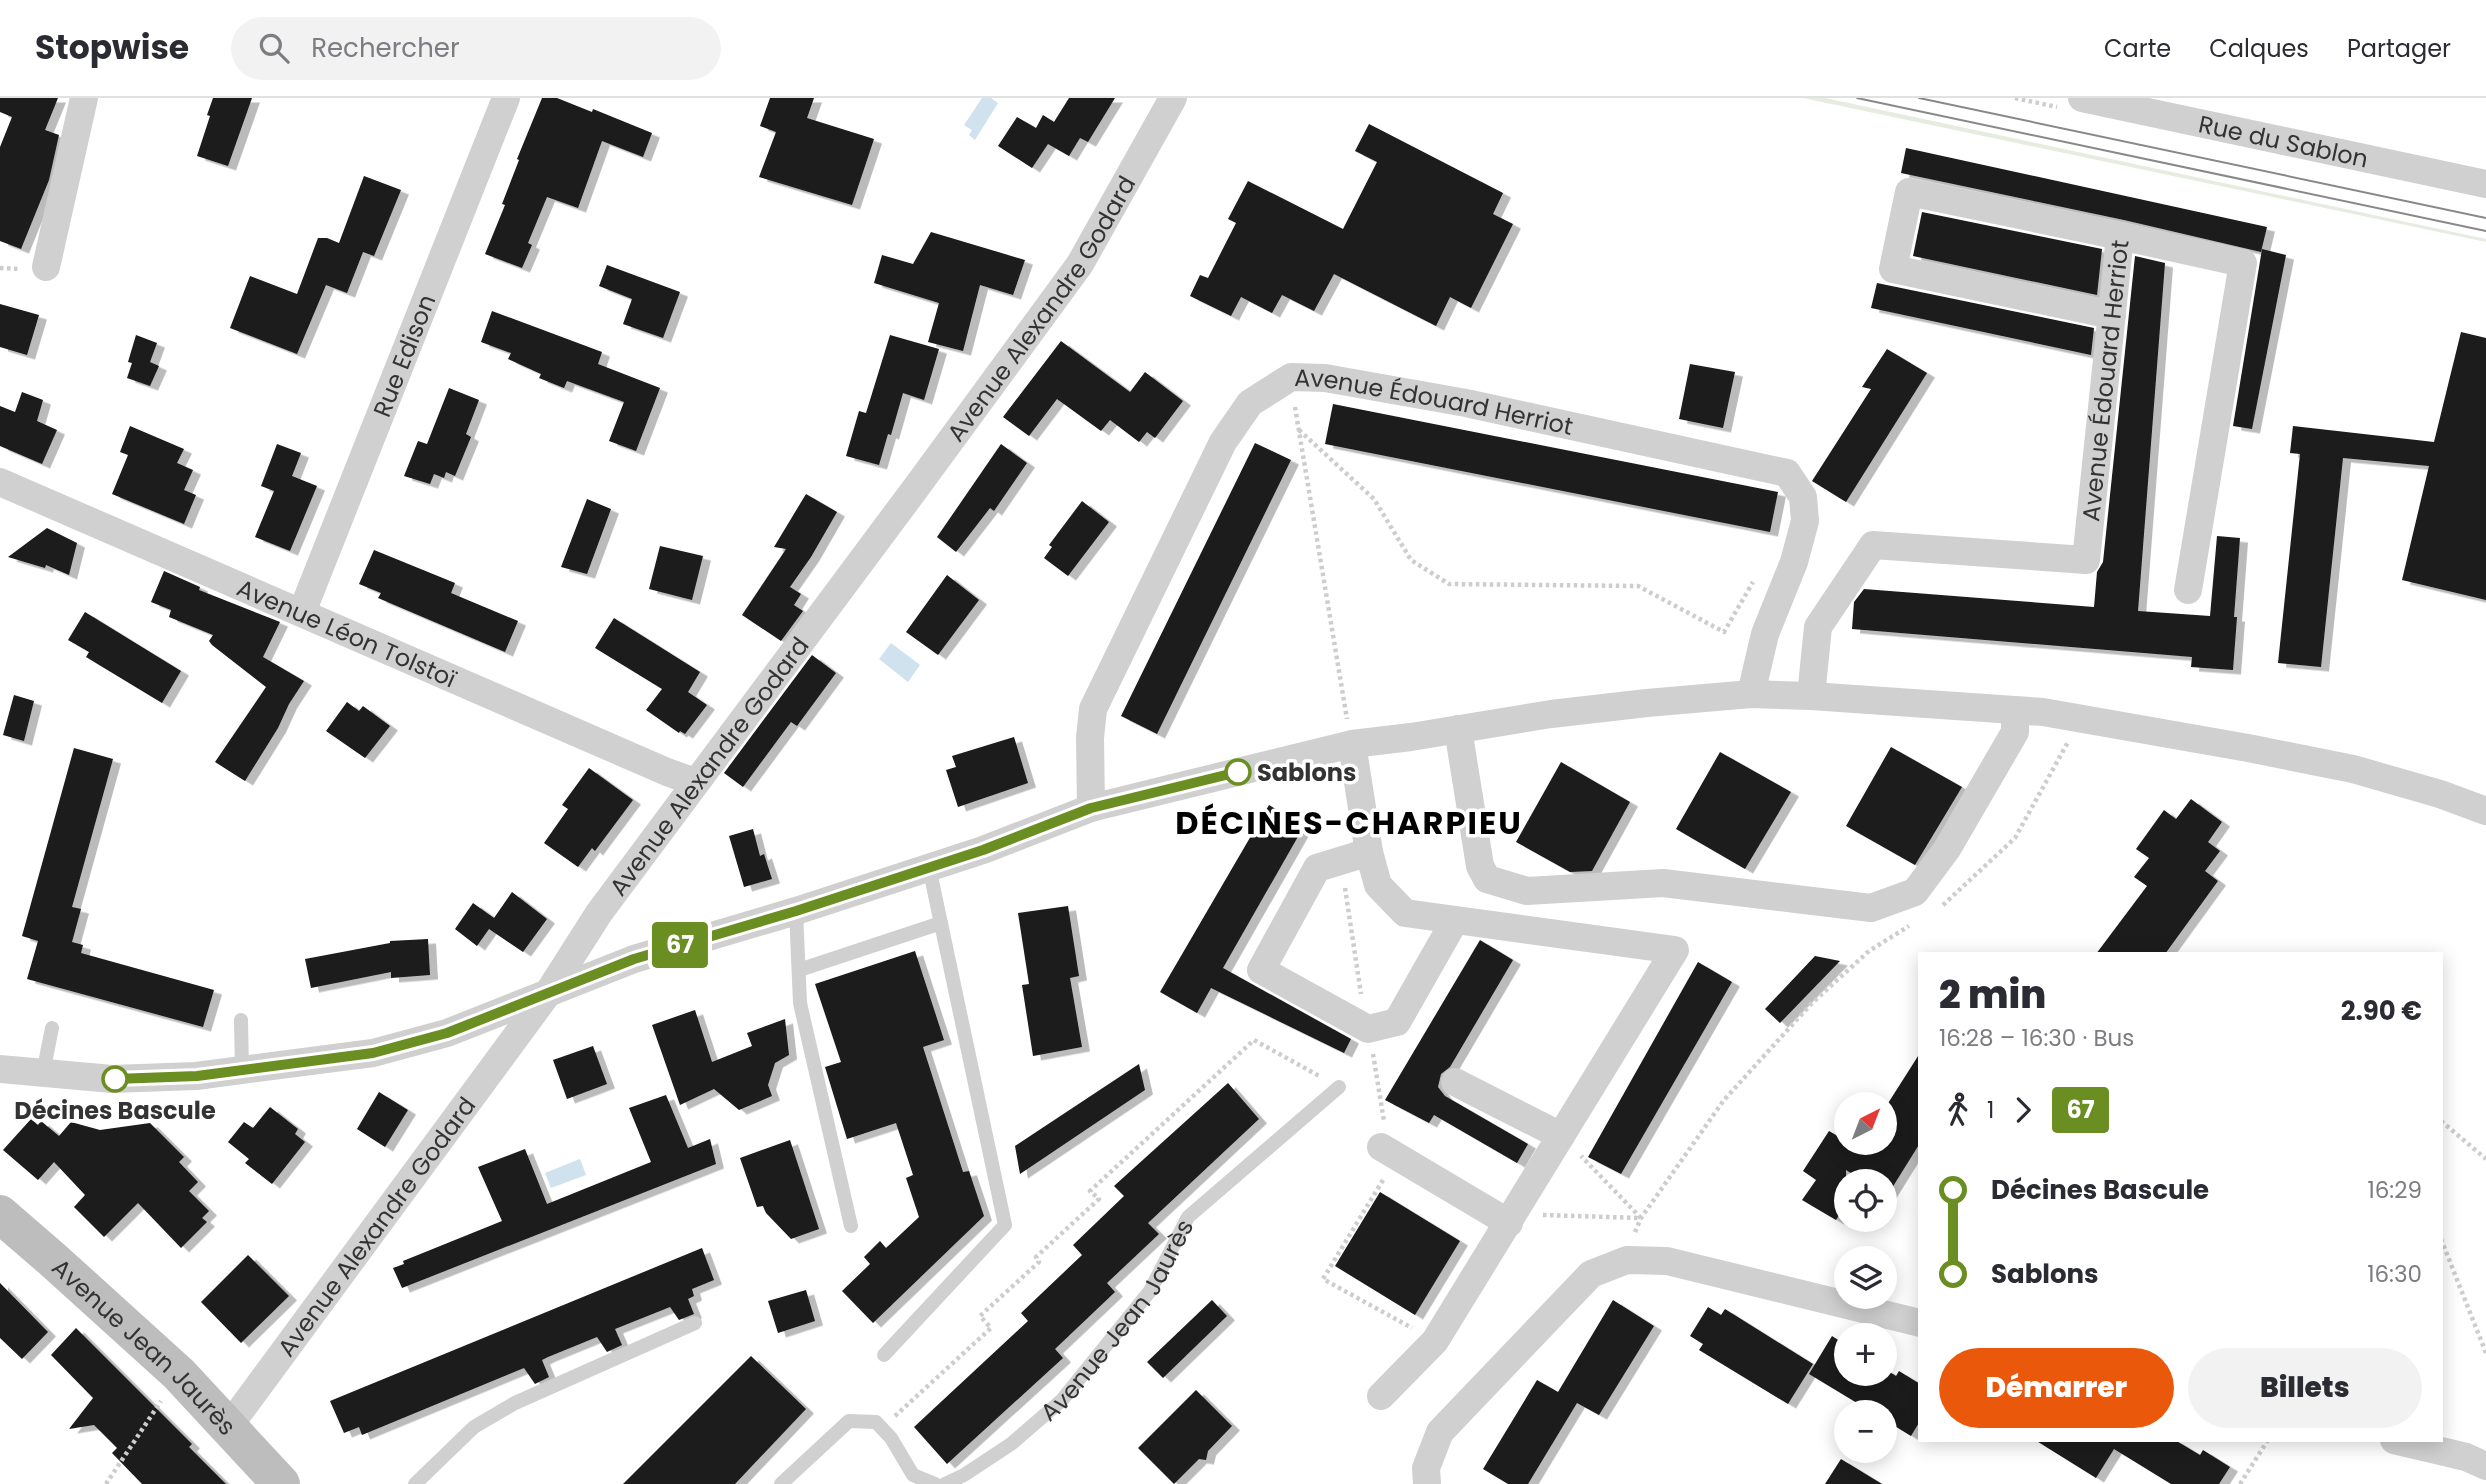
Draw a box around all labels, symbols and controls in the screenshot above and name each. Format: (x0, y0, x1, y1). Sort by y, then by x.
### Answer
search box (231, 17, 721, 80)
text: Stopwise (35, 24, 189, 71)
icon: search (255, 29, 293, 67)
text: Rechercher (311, 30, 460, 66)
text: Carte (2104, 32, 2171, 65)
text: Calques (2209, 32, 2309, 65)
text: Partager (2347, 32, 2451, 65)
street label: Rue du Sablon (2196, 107, 2371, 175)
street label: Avenue Alexandre Godard (939, 170, 1143, 448)
street label: Avenue Édouard Herriot (2074, 238, 2136, 523)
street label: Rue Edison (365, 289, 443, 422)
street label: Avenue Édouard Herriot (1294, 361, 1576, 442)
street label: Avenue Léon Tolstoï (232, 571, 462, 695)
street label: Avenue Alexandre Godard (601, 630, 816, 902)
place label: Sablons (1257, 756, 1356, 789)
marker: Sablons (1225, 759, 1251, 785)
district label: DÉCINES-CHARPIEU (1175, 800, 1523, 845)
line badge: 67 (648, 922, 712, 968)
text: 67 (666, 928, 694, 961)
text: 2 min (1939, 968, 2046, 1021)
text: 2.90 € (2341, 993, 2422, 1029)
text: 16:28 – 16:30 · Bus (1939, 1022, 2134, 1054)
marker: Décines Bascule (102, 1066, 128, 1092)
street label: Avenue Alexandre Godard (269, 1090, 483, 1363)
icon: walk (1939, 1091, 1977, 1129)
icon: forward (2004, 1091, 2042, 1129)
north arrow (1834, 1092, 1897, 1155)
map controls (1834, 1092, 1897, 1463)
text: 67 (2066, 1093, 2095, 1126)
place label: Décines Bascule (14, 1094, 216, 1127)
text: 1 (1987, 1094, 1994, 1126)
button: locate (1834, 1169, 1897, 1232)
text: Décines Bascule (1991, 1172, 2209, 1208)
text: 16:29 (2367, 1174, 2422, 1206)
street label: Avenue Jean Jaurès (1033, 1213, 1201, 1428)
button: layers (1834, 1246, 1897, 1309)
street label: Avenue Jean Jaurès (45, 1251, 244, 1442)
text: Sablons (1991, 1256, 2099, 1292)
text: 16:30 (2367, 1258, 2422, 1290)
button: + (1834, 1323, 1897, 1386)
button: Démarrer (1939, 1348, 2174, 1428)
button: Billets (2188, 1348, 2422, 1428)
button: − (1834, 1400, 1897, 1463)

